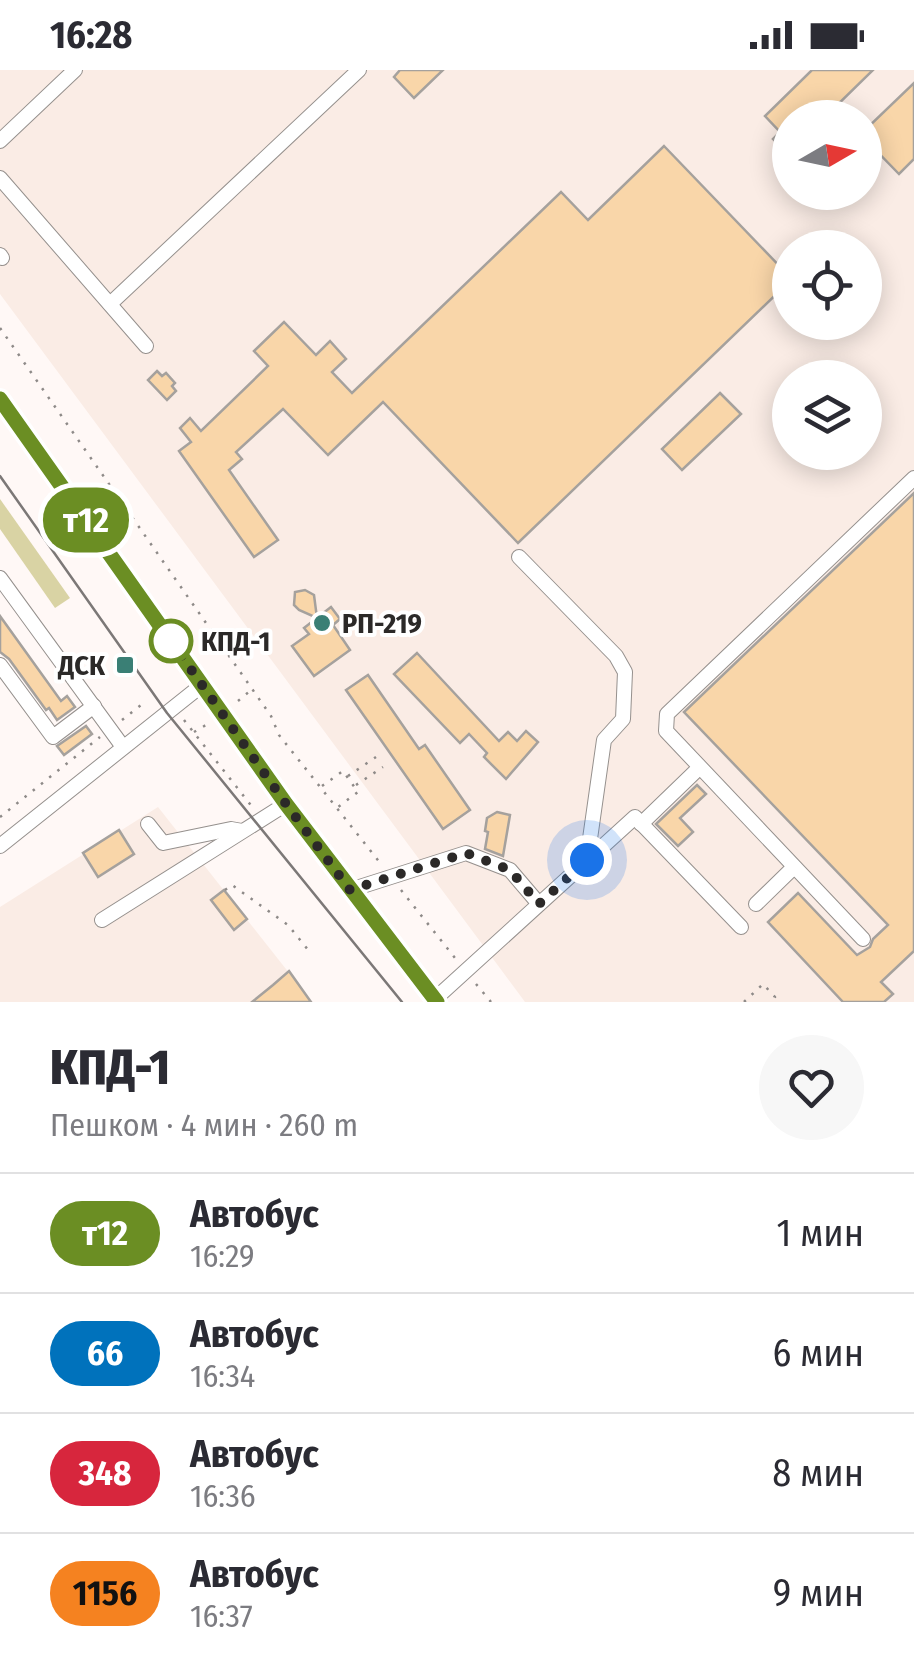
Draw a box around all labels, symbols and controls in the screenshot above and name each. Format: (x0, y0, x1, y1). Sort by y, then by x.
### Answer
text: 16:28 (50, 12, 132, 58)
north arrow (772, 100, 882, 210)
map controls (772, 100, 882, 470)
button: locate (772, 230, 882, 340)
button: layers (772, 360, 882, 470)
line badge: т12 (28, 488, 144, 552)
text: т12 (63, 499, 109, 541)
place label: РП-219 (342, 607, 422, 640)
marker: РП-219 (311, 612, 333, 634)
marker: КПД-1 (150, 620, 192, 662)
place label: КПД-1 (201, 625, 270, 658)
place label: ДСК (57, 649, 106, 682)
marker: ДСК (114, 654, 136, 676)
your location (562, 835, 612, 885)
button: heart (759, 1035, 864, 1140)
text: КПД-1 (50, 1039, 170, 1097)
text: Пешком · 4 мин · 260 m (50, 1106, 358, 1144)
text: Автобус (190, 1191, 319, 1237)
text: 1 мин (776, 1210, 864, 1256)
text: т12 (82, 1212, 128, 1254)
text: 16:29 (190, 1237, 255, 1275)
text: Автобус (190, 1311, 319, 1357)
text: 6 мин (772, 1330, 864, 1376)
text: 66 (87, 1332, 123, 1374)
text: 16:34 (190, 1357, 255, 1395)
text: Автобус (190, 1431, 319, 1477)
text: 8 мин (772, 1450, 864, 1496)
text: 348 (79, 1452, 131, 1494)
text: 16:36 (190, 1477, 256, 1515)
text: Автобус (190, 1551, 319, 1597)
text: 9 мин (773, 1570, 864, 1616)
text: 1156 (73, 1572, 137, 1614)
text: 16:37 (190, 1597, 253, 1635)

